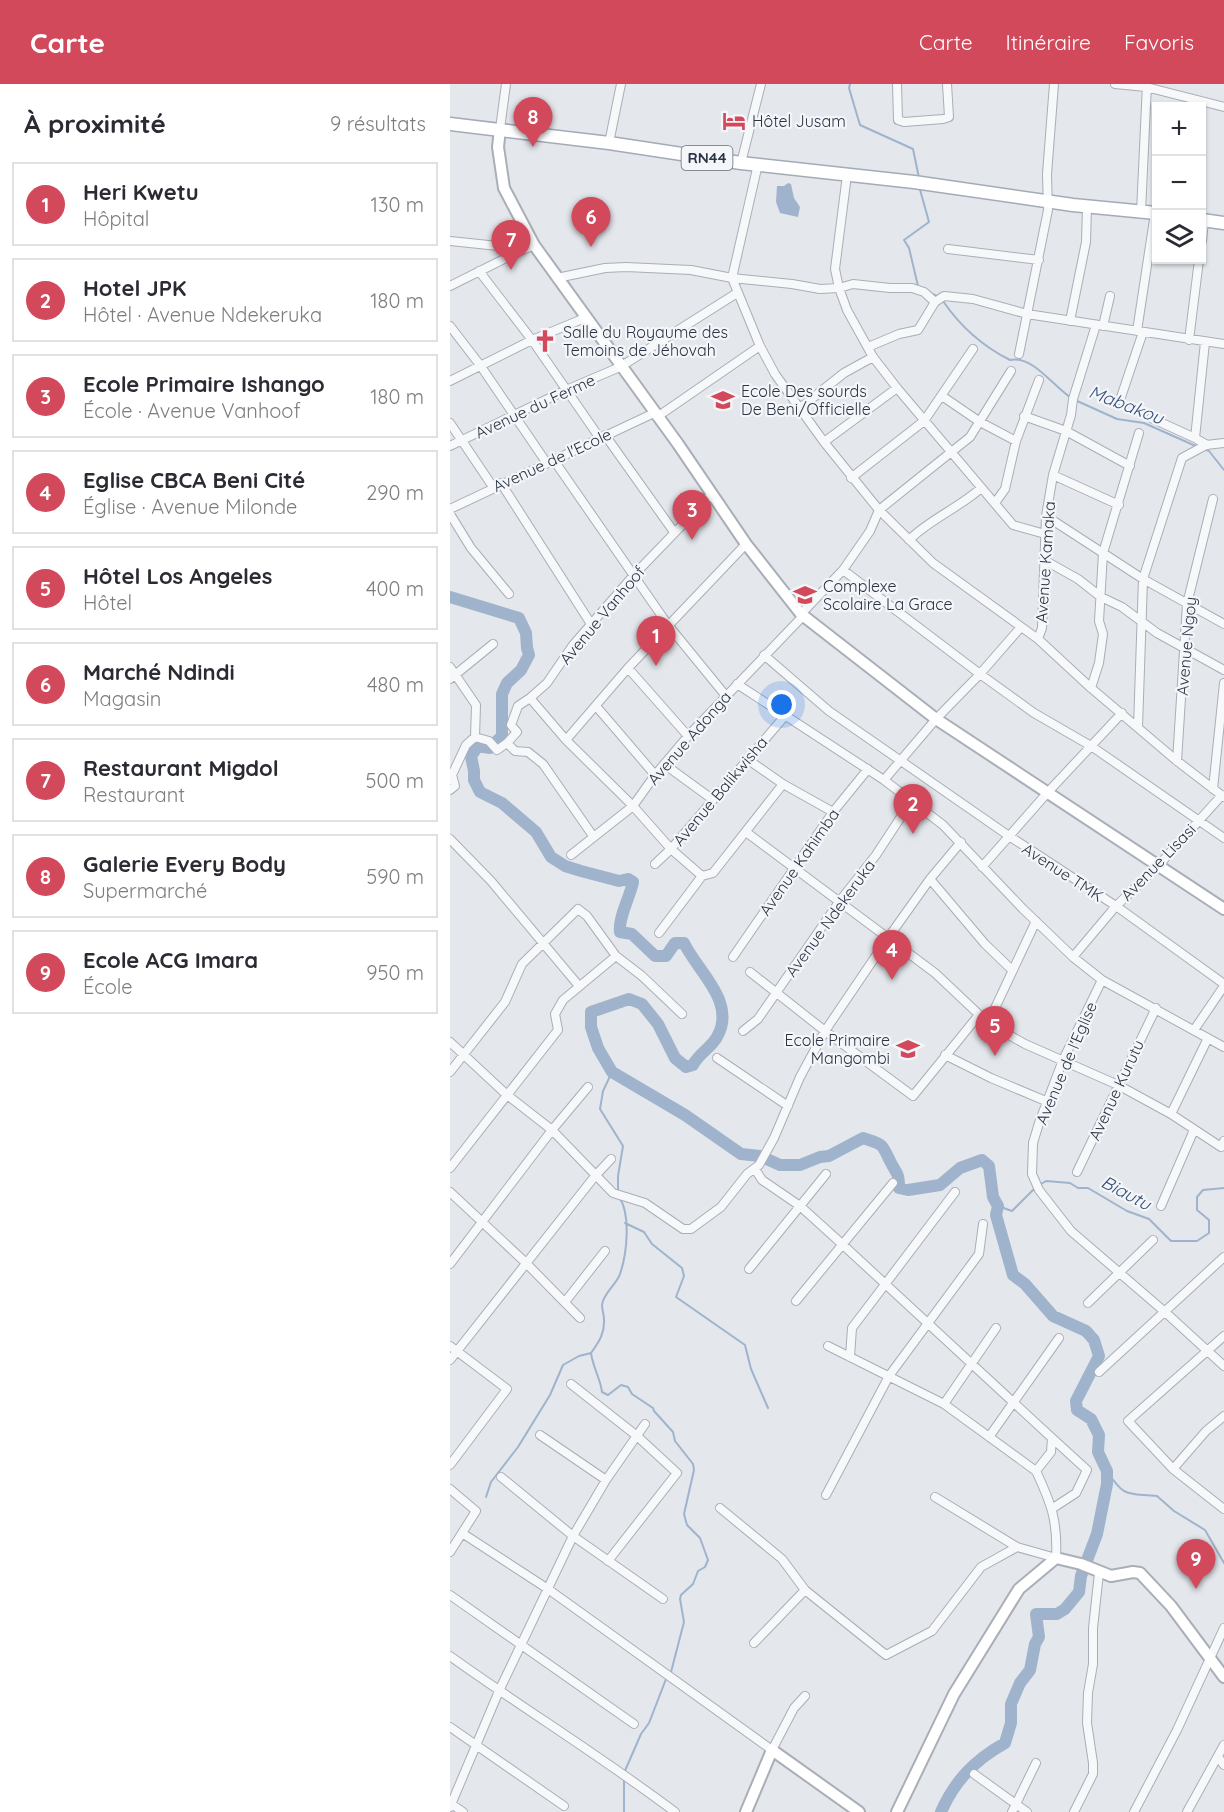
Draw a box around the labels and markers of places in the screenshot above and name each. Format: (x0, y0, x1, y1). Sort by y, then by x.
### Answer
pin: 8 (514, 98, 553, 147)
hotel icon: Hôtel Jusam (721, 108, 747, 134)
place label: Hôtel Jusam (752, 111, 846, 131)
pin: 6 (572, 198, 610, 247)
pin: 7 (492, 220, 530, 270)
place label: Salle du Royaume des Temoins de Jéhovah (563, 322, 728, 360)
church icon: Salle du Royaume des Temoins de Jéhovah (532, 328, 558, 354)
place label: Ecole Des sourds De Beni/Officielle (741, 381, 871, 419)
school or university icon: Ecole Des sourds De Beni/Officielle (710, 387, 736, 413)
pin: 3 (672, 490, 712, 540)
place label: Complexe Scolaire La Grace (823, 576, 953, 614)
school or university icon: Complexe Scolaire La Grace (792, 582, 818, 608)
pin: 1 (636, 616, 676, 666)
pin: 2 (894, 784, 932, 834)
pin: 4 (872, 930, 912, 980)
pin: 5 (976, 1006, 1014, 1056)
place label: Ecole Primaire Mangombi (784, 1030, 890, 1068)
school or university icon: Ecole Primaire Mangombi (895, 1036, 921, 1062)
pin: 9 (1176, 1540, 1216, 1589)

